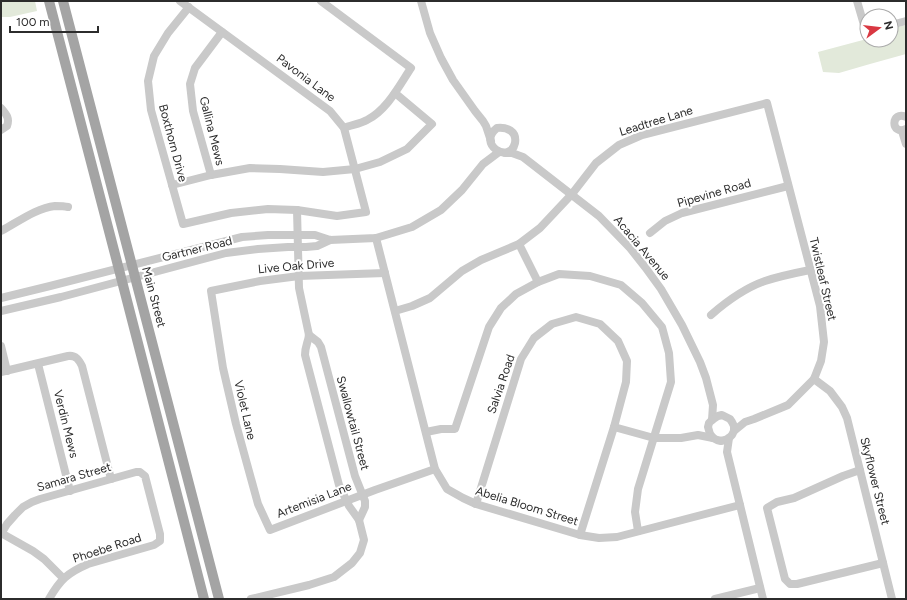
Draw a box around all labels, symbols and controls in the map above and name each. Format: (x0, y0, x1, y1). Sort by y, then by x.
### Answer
scale bar (10, 8, 98, 34)
north arrow (859, 8, 899, 48)
text: 100 m (16, 15, 50, 29)
text: N (881, 20, 896, 31)
street label: Pavonia Lane (274, 51, 339, 105)
street label: Gallina Mews (197, 95, 227, 167)
street label: Boxthorn Drive (156, 103, 190, 184)
street label: Leadtree Lane (618, 103, 695, 139)
street label: Pipevine Road (676, 176, 752, 210)
street label: Acacia Avenue (611, 213, 673, 283)
street label: Gartner Road (161, 234, 233, 264)
street label: Twistleaf Street (807, 236, 839, 322)
street label: Live Oak Drive (257, 256, 335, 276)
street label: Main Street (139, 265, 169, 329)
street label: Salvia Road (484, 352, 518, 416)
street label: Swallowtail Street (334, 374, 372, 472)
street label: Violet Lane (231, 379, 259, 441)
street label: Verdin Mews (51, 389, 81, 460)
street label: Skyflower Street (857, 436, 893, 527)
street label: Samara Street (35, 460, 113, 494)
street label: Artemisia Lane (274, 479, 354, 521)
street label: Abelia Bloom Street (474, 484, 581, 528)
street label: Phoebe Road (71, 530, 143, 566)

